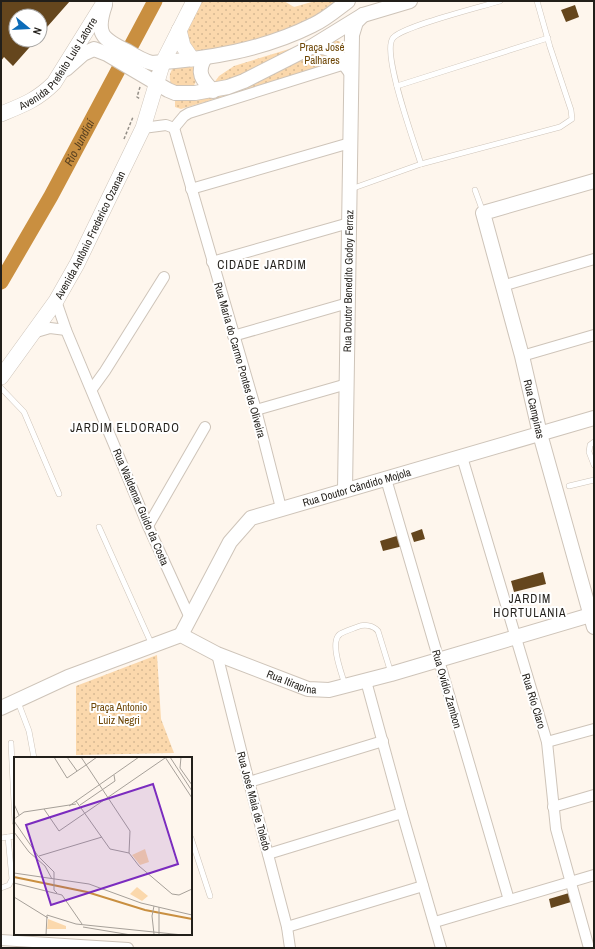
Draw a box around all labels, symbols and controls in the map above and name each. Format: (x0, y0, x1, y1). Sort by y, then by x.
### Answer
north arrow (8, 8, 48, 48)
street label: Avenida Prefeito Luís Latorre (16, 15, 100, 113)
text: N (30, 26, 45, 36)
park label: Praça José Palhares (299, 40, 345, 67)
water label: Rio Jundiaí (61, 115, 99, 169)
street label: Avenida Antônio Frederico Ozanan (51, 169, 128, 302)
street label: Rua Doutor Benedito Godoy Ferraz (340, 209, 356, 352)
district label: CIDADE JARDIM (217, 257, 307, 273)
street label: Rua Maria do Carmo Pontes de Oliveira (211, 280, 269, 440)
street label: Rua Campinas (521, 378, 548, 441)
district label: JARDIM ELDORADO (70, 420, 180, 436)
street label: Rua Waldemar Guido da Costa (110, 446, 172, 568)
street label: Rua Doutor Cândido Mojola (301, 465, 412, 510)
district label: JARDIM HORTULANIA (493, 591, 567, 621)
street label: Rua Ovídio Zambon (429, 648, 465, 730)
street label: Rua Itirapina (265, 667, 317, 696)
street label: Rua Río Claro (519, 672, 549, 730)
park label: Praça Antonio Luiz Negri (91, 700, 147, 727)
street label: Rua José Maia de Toledo (234, 750, 274, 852)
inset map (14, 757, 192, 935)

